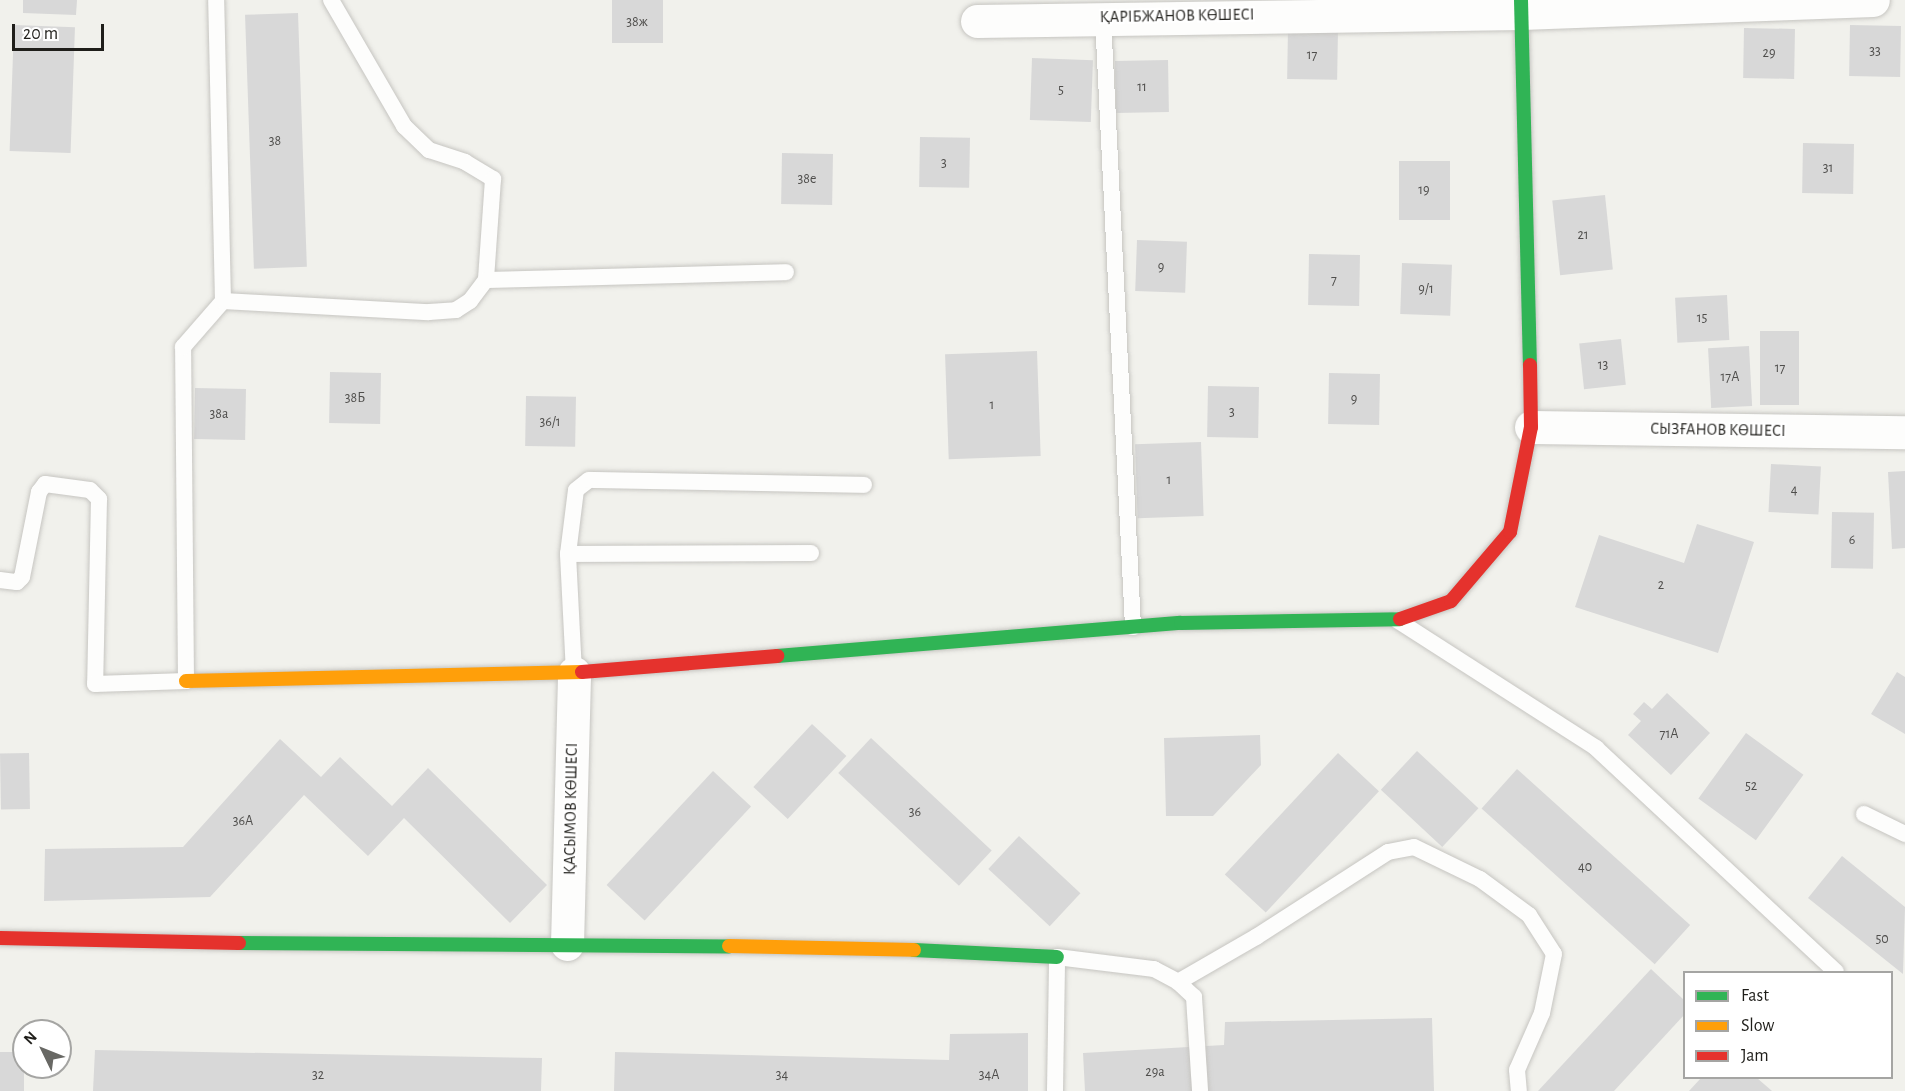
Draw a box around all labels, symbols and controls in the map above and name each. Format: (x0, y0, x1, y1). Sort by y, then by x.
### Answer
street label: ҚАРІБЖАНОВ КӨШЕСІ (1100, 5, 1254, 27)
scale bar (15, 12, 106, 50)
house number: 38ж (626, 14, 648, 30)
text: 20 m (23, 25, 58, 43)
house number: 33 (1869, 43, 1881, 59)
house number: 29 (1763, 45, 1775, 61)
house number: 17 (1307, 47, 1317, 63)
house number: 11 (1137, 79, 1147, 95)
house number: 5 (1058, 82, 1064, 98)
house number: 38 (269, 133, 281, 149)
house number: 3 (941, 155, 947, 171)
house number: 31 (1823, 160, 1833, 176)
house number: 38е (798, 171, 816, 187)
house number: 19 (1418, 182, 1430, 198)
house number: 21 (1577, 227, 1589, 243)
house number: 9 (1158, 259, 1164, 275)
house number: 7 (1331, 272, 1337, 288)
house number: 9/1 (1418, 281, 1434, 297)
house number: 15 (1697, 310, 1707, 326)
house number: 13 (1598, 357, 1608, 373)
house number: 17 (1775, 360, 1785, 376)
house number: 17А (1721, 369, 1739, 385)
house number: 38Б (345, 390, 365, 406)
house number: 9 (1351, 391, 1357, 407)
house number: 1 (990, 397, 994, 413)
house number: 3 (1229, 404, 1235, 420)
house number: 38а (210, 406, 228, 422)
house number: 36/1 (539, 414, 561, 430)
street label: СЫЗҒАНОВ КӨШЕСІ (1650, 419, 1786, 441)
house number: 1 (1167, 472, 1171, 488)
house number: 4 (1791, 482, 1797, 498)
house number: 6 (1849, 532, 1855, 548)
house number: 2 (1658, 577, 1664, 593)
house number: 71А (1660, 726, 1678, 742)
street label: ҚАСЫМОВ КӨШЕСІ (560, 743, 582, 875)
house number: 52 (1745, 778, 1757, 794)
house number: 36 (909, 804, 921, 820)
house number: 36А (233, 813, 253, 829)
house number: 40 (1578, 859, 1592, 875)
house number: 50 (1875, 931, 1889, 947)
legend (1683, 971, 1893, 1079)
text: Fast (1741, 987, 1769, 1005)
text: Slow (1741, 1017, 1774, 1035)
north arrow (12, 1019, 72, 1079)
text: N (21, 1029, 40, 1048)
text: Jam (1741, 1047, 1769, 1065)
house number: 29а (1145, 1064, 1165, 1080)
house number: 32 (312, 1067, 324, 1083)
house number: 34 (776, 1067, 788, 1083)
house number: 34А (979, 1067, 999, 1083)

